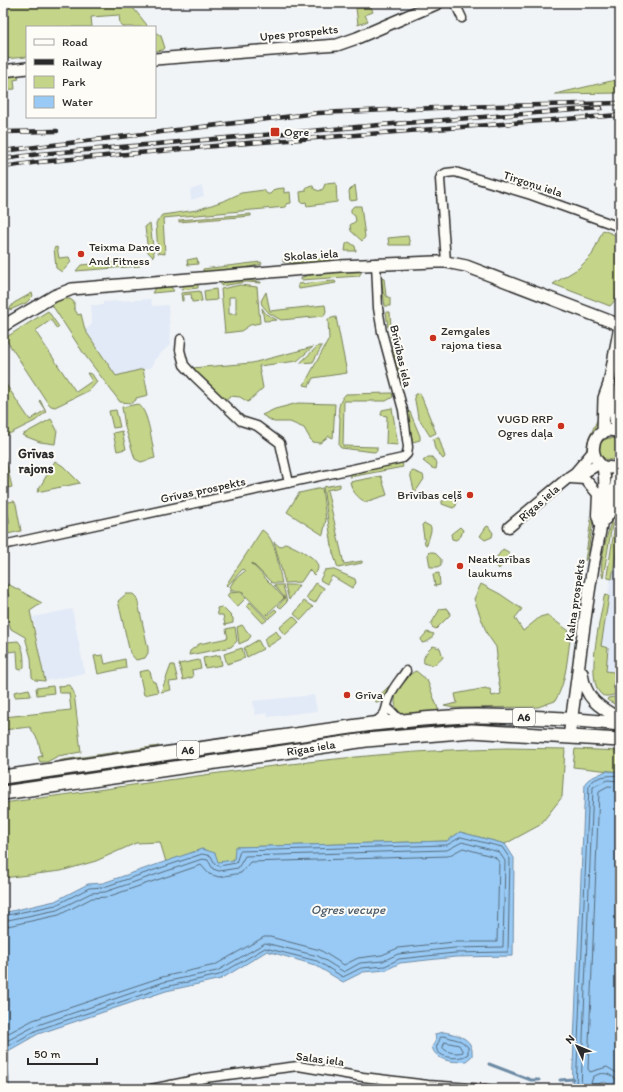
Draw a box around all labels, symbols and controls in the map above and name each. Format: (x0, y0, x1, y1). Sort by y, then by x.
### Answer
street label: Upes prospekts (259, 22, 339, 44)
legend (26, 26, 156, 118)
text: Road (62, 35, 88, 49)
text: Railway (62, 55, 102, 69)
text: Park (62, 75, 86, 89)
text: Water (62, 95, 93, 109)
place label: Ogre (284, 125, 309, 139)
marker: Ogre (269, 126, 281, 138)
street label: Tirgoņu iela (502, 168, 565, 200)
place label: Teixma Dance And Fitness (89, 240, 160, 268)
street label: Skolas iela (283, 246, 339, 264)
marker: Teixma Dance And Fitness (76, 249, 86, 259)
street label: Brīvības iela (387, 324, 415, 389)
place label: Zemgales rajona tiesa (441, 324, 502, 352)
marker: Zemgales rajona tiesa (428, 333, 438, 343)
place label: VUGD RRP Ogres daļa (497, 412, 554, 440)
marker: VUGD RRP Ogres daļa (556, 421, 566, 431)
district label: Grīvas rajons (18, 446, 54, 477)
street label: Grīvas prospekts (159, 474, 247, 506)
street label: Rīgas iela (516, 481, 563, 524)
place label: Brīvības ceļš (397, 488, 462, 502)
marker: Brīvības ceļš (465, 490, 475, 500)
place label: Neatkarības laukums (468, 552, 530, 580)
street label: Kalna prospekts (562, 558, 588, 642)
marker: Neatkarības laukums (455, 561, 465, 571)
place label: Grīva (355, 688, 384, 702)
marker: Grīva (342, 690, 352, 700)
road number: A6 (513, 708, 535, 726)
street label: Rīgas iela (286, 737, 337, 759)
road number: A6 (177, 741, 199, 759)
water label: Ogres vecupe (311, 902, 386, 917)
north arrow (557, 1026, 597, 1066)
text: N (563, 1032, 577, 1047)
scale bar (28, 1040, 97, 1066)
text: 50 m (34, 1047, 60, 1061)
street label: Salas iela (295, 1049, 345, 1069)

